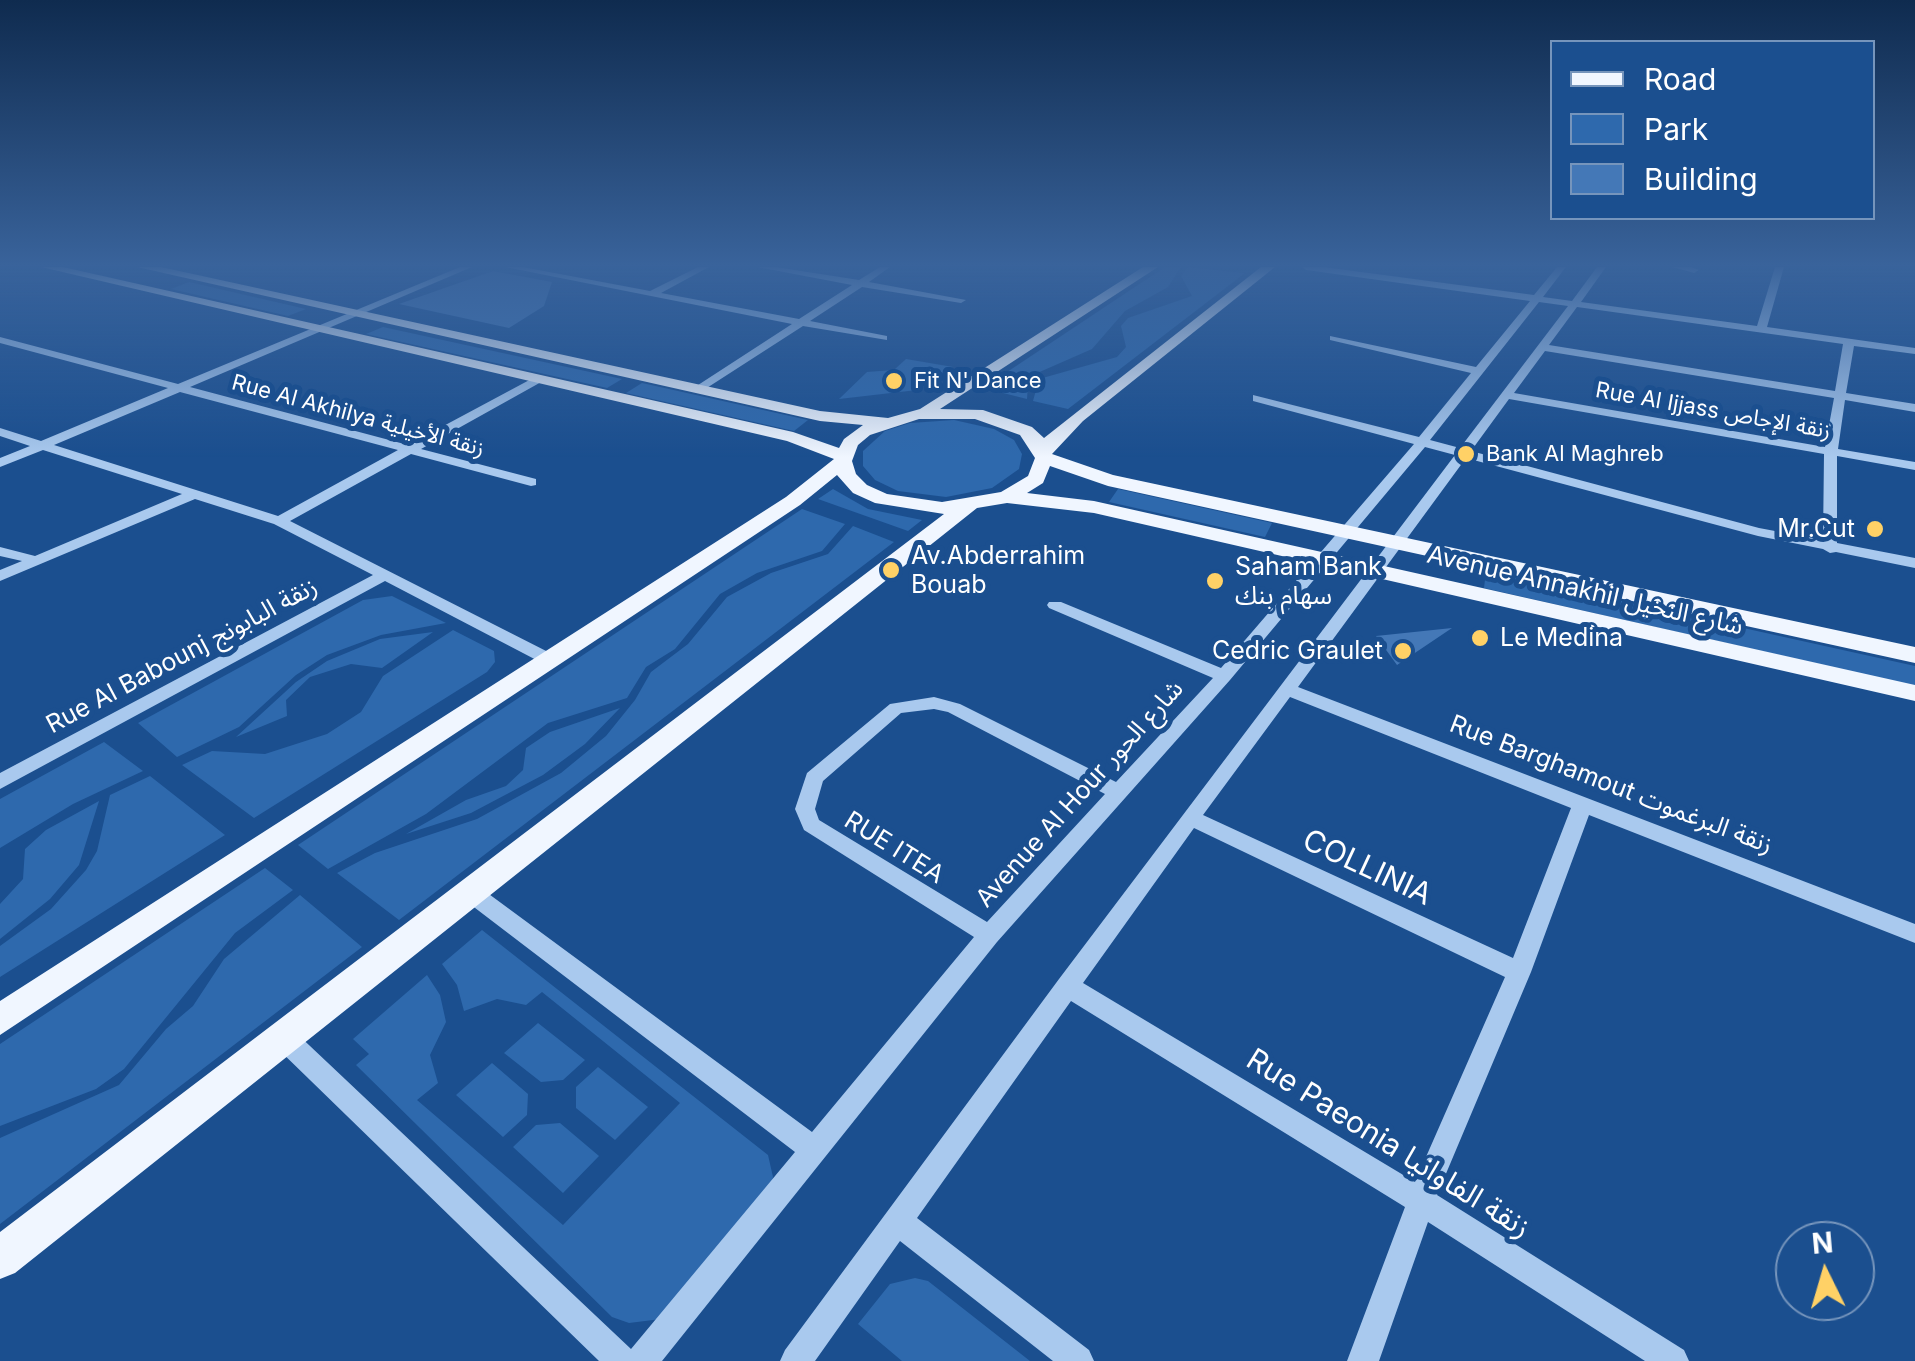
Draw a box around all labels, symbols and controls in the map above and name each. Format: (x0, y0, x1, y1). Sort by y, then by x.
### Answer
legend (1550, 40, 1875, 220)
text: Road (1644, 61, 1716, 97)
text: Park (1644, 111, 1708, 147)
text: Building (1644, 161, 1758, 197)
place label: Fit N' Dance (914, 368, 1042, 394)
street label: Rue Al Akhilya زنقة الأخيلية (229, 370, 487, 462)
marker: Fit N' Dance (883, 370, 905, 392)
street label: Rue Al Ijjass زنقة الإجاص (1593, 377, 1833, 445)
place label: Bank Al Maghreb (1486, 441, 1664, 467)
marker: Bank Al Maghreb (1455, 443, 1477, 465)
place label: Mr.Cut (1777, 514, 1855, 544)
marker: Mr.Cut (1864, 518, 1886, 540)
street label: Avenue Annakhil شارع النخيل (1424, 540, 1746, 642)
place label: Av.Abderrahim Bouab (911, 541, 1085, 600)
place label: Saham Bank سهام بنك (1235, 552, 1382, 611)
marker: Av.Abderrahim Bouab (880, 559, 902, 581)
marker: Saham Bank سهام بنك (1204, 570, 1226, 592)
street label: Rue Al Babounj زنقة البابونج (41, 572, 323, 740)
place label: Le Medina (1500, 623, 1623, 653)
marker: Le Medina (1469, 627, 1491, 649)
place label: Cedric Graulet (1212, 636, 1383, 666)
marker: Cedric Graulet (1392, 640, 1414, 662)
street label: Avenue Al Hour شارع الحور (970, 674, 1190, 914)
street label: Rue Barghamout زنقة البرغموت (1445, 709, 1777, 861)
street label: RUE ITEA (839, 806, 949, 890)
street label: COLLINIA (1297, 822, 1437, 914)
street label: Rue Paeonia زنقة الفاوانيا (1239, 1042, 1537, 1246)
north arrow (1775, 1221, 1875, 1321)
text: N (1810, 1225, 1835, 1261)

